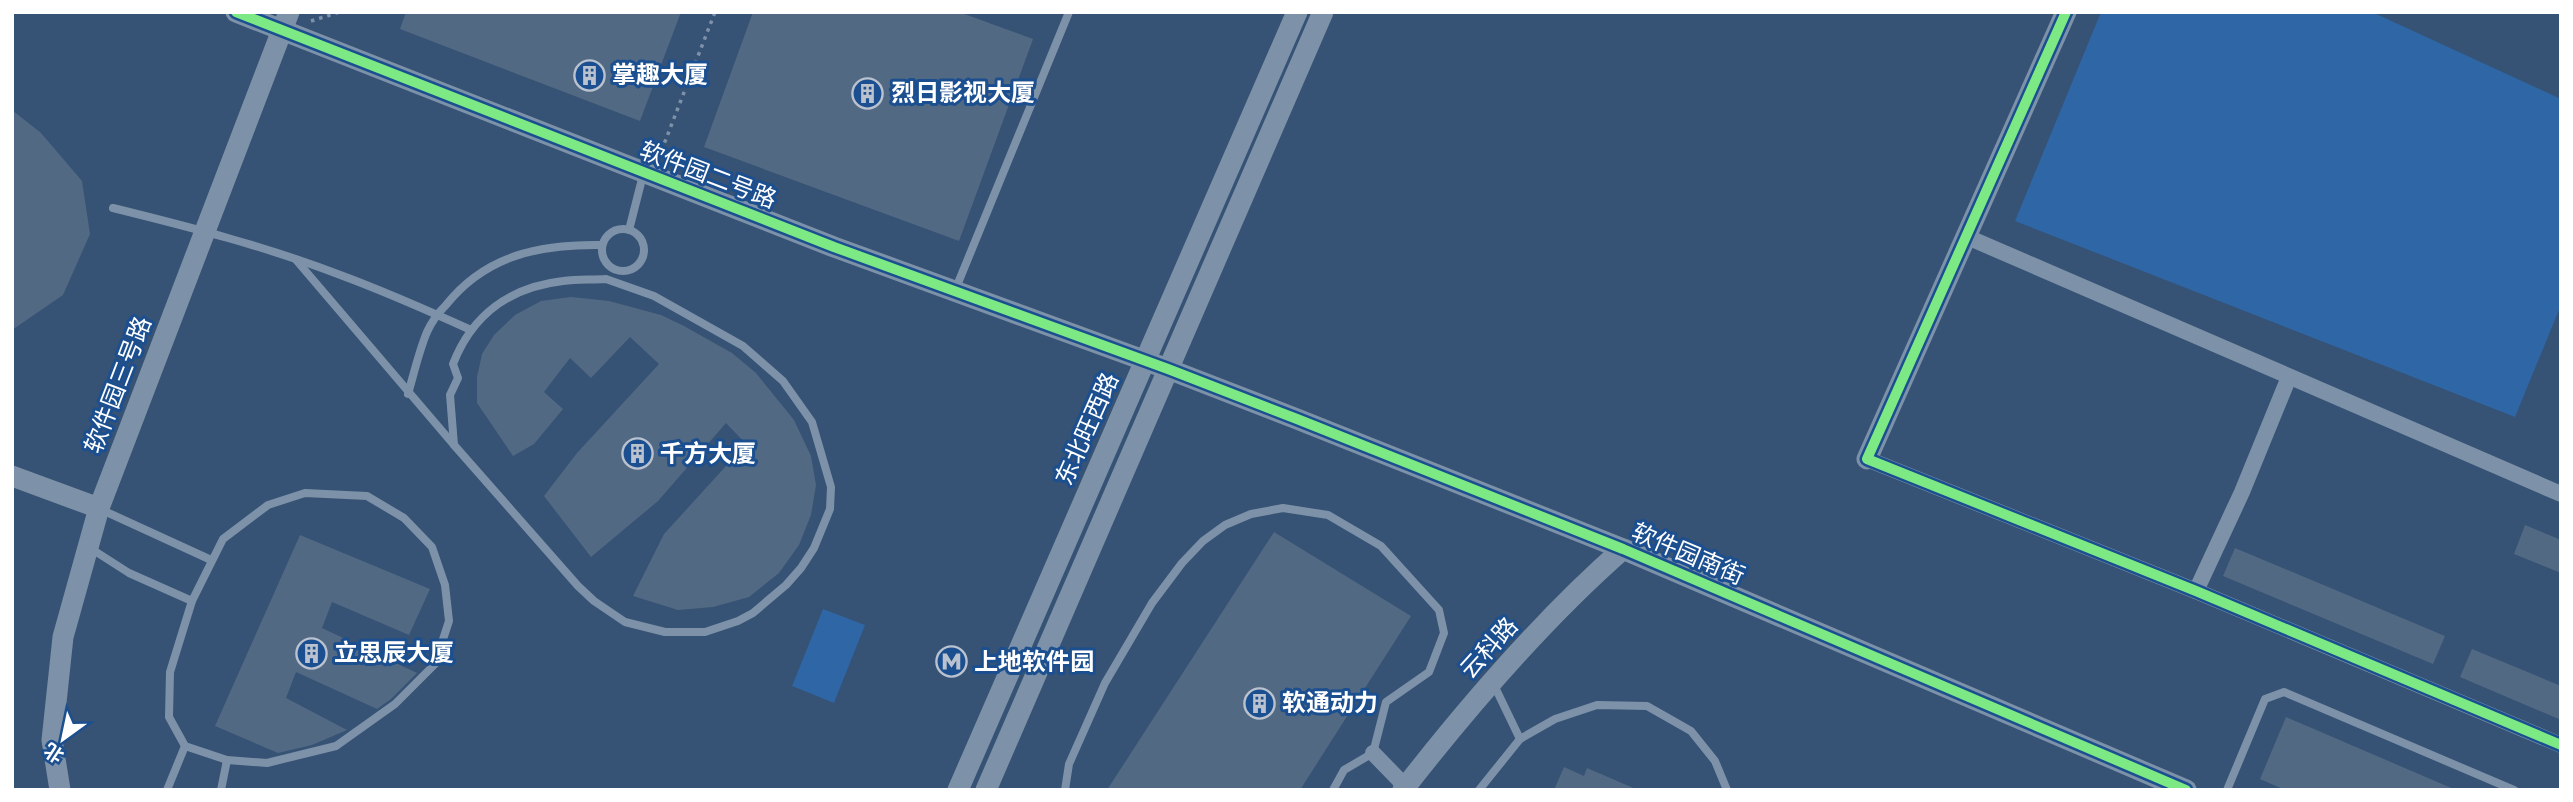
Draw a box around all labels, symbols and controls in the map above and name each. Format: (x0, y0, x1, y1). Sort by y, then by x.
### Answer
building icon: 掌趣大厦 (572, 58, 606, 92)
place label: 掌趣大厦 (612, 58, 708, 91)
building icon: 烈日影视大厦 (851, 76, 885, 110)
place label: 烈日影视大厦 (891, 76, 1035, 109)
street label: 软件园二号路 (635, 133, 781, 216)
street label: 软件园三号路 (76, 312, 159, 458)
street label: 东北旺西路 (1047, 367, 1126, 490)
building icon: 千方大厦 (620, 437, 654, 471)
place label: 千方大厦 (660, 437, 756, 470)
street label: 软件园南街 (1627, 515, 1750, 592)
street label: 云科路 (1452, 610, 1525, 685)
building icon: 立思辰大厦 (294, 636, 328, 670)
place label: 立思辰大厦 (334, 636, 454, 669)
metro station icon: 上地软件园 (934, 645, 968, 679)
place label: 上地软件园 (974, 645, 1094, 678)
building icon: 软通动力 (1242, 686, 1276, 720)
place label: 软通动力 (1282, 686, 1378, 719)
north arrow (28, 704, 98, 774)
text: 北 (39, 736, 69, 769)

